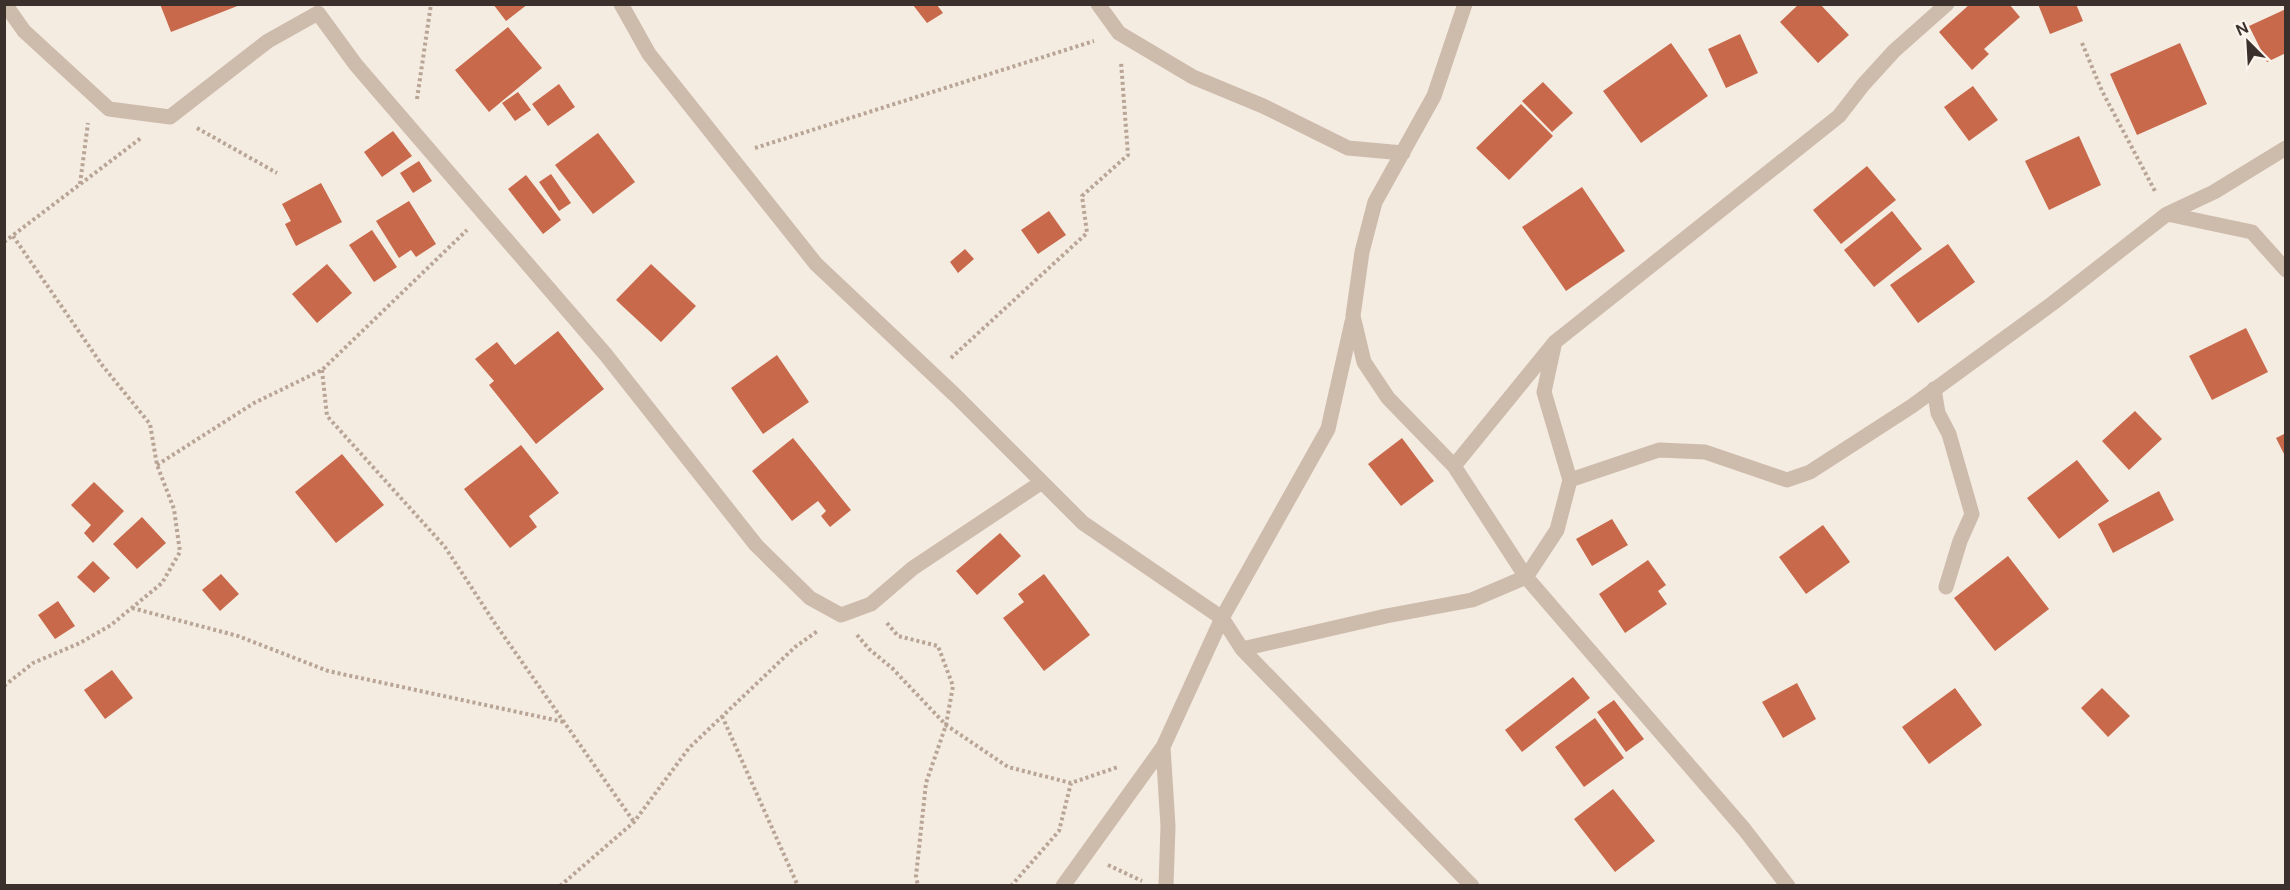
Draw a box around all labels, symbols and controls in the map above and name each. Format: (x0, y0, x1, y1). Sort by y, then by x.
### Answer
north arrow (2218, 12, 2278, 72)
text: N (2233, 17, 2252, 41)

